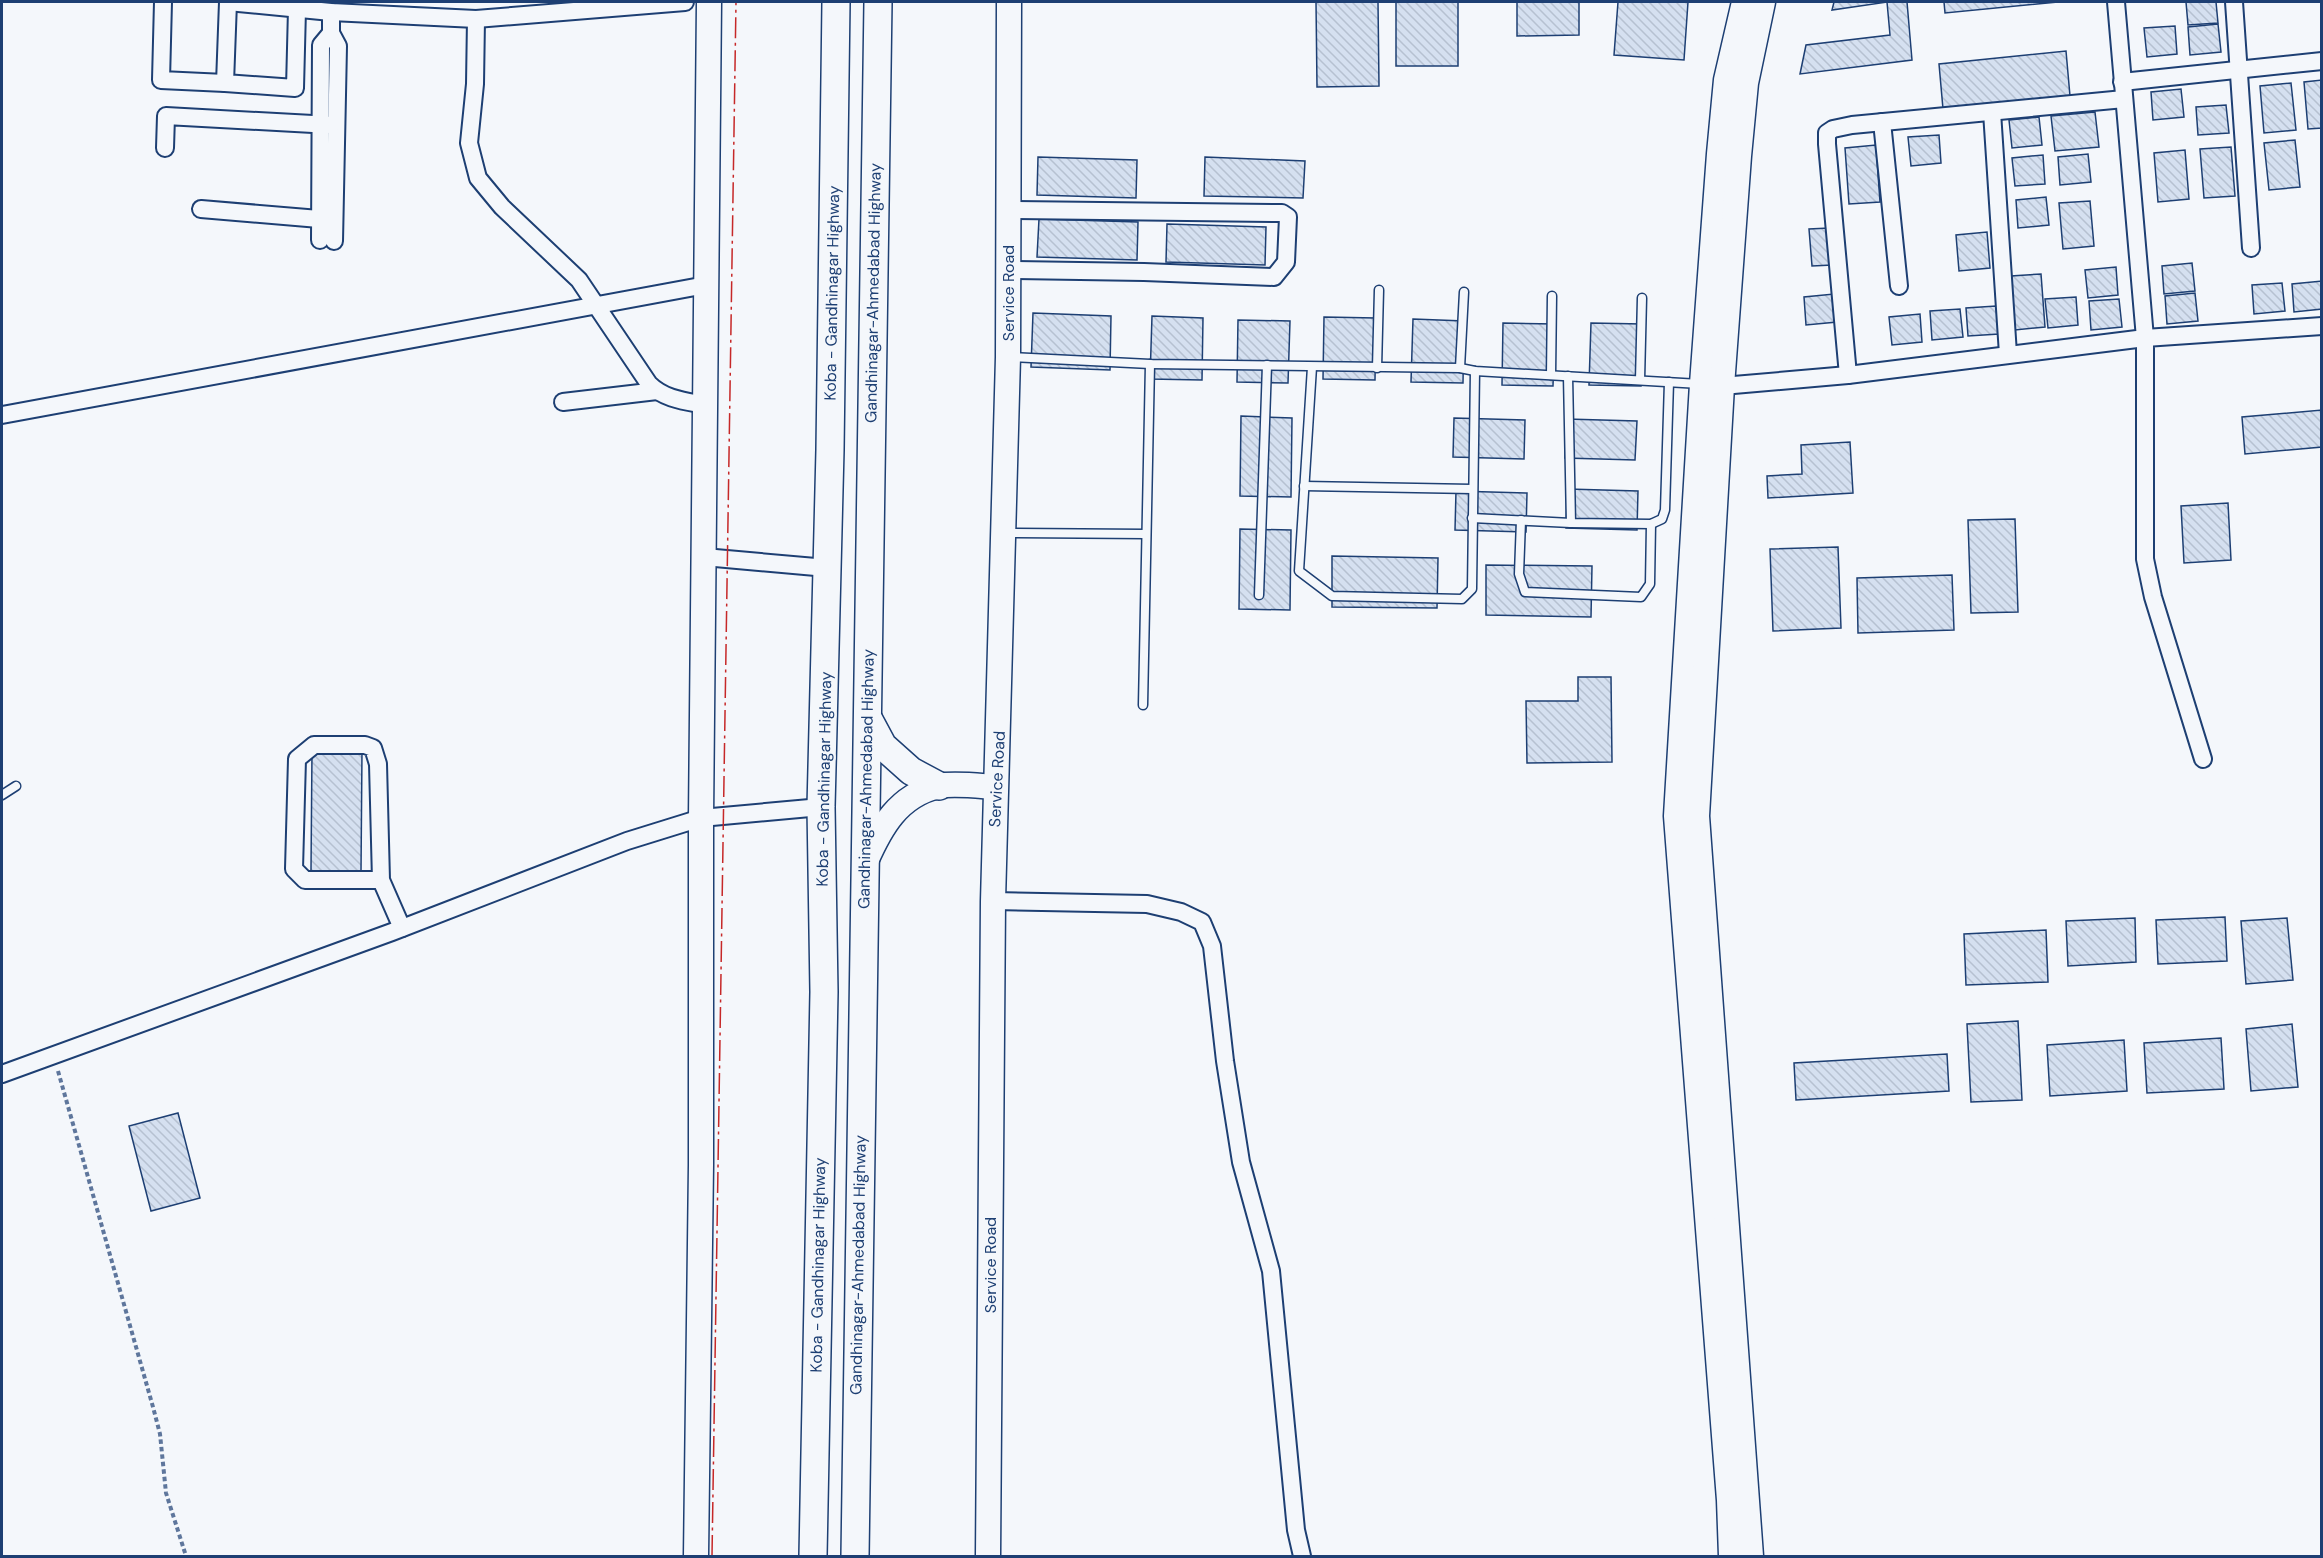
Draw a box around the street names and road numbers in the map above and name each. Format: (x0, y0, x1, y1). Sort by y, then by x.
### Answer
street label: Gandhinagar-Ahmedabad Highway (860, 163, 886, 423)
street label: Koba - Gandhinagar Highway (820, 185, 844, 401)
street label: Service Road (998, 245, 1019, 341)
street label: Gandhinagar-Ahmedabad Highway (853, 649, 879, 909)
street label: Koba - Gandhinagar Highway (812, 671, 836, 887)
street label: Service Road (984, 730, 1010, 828)
street label: Gandhinagar-Ahmedabad Highway (845, 1135, 871, 1395)
street label: Koba - Gandhinagar Highway (806, 1157, 830, 1373)
street label: Service Road (980, 1217, 1001, 1313)

